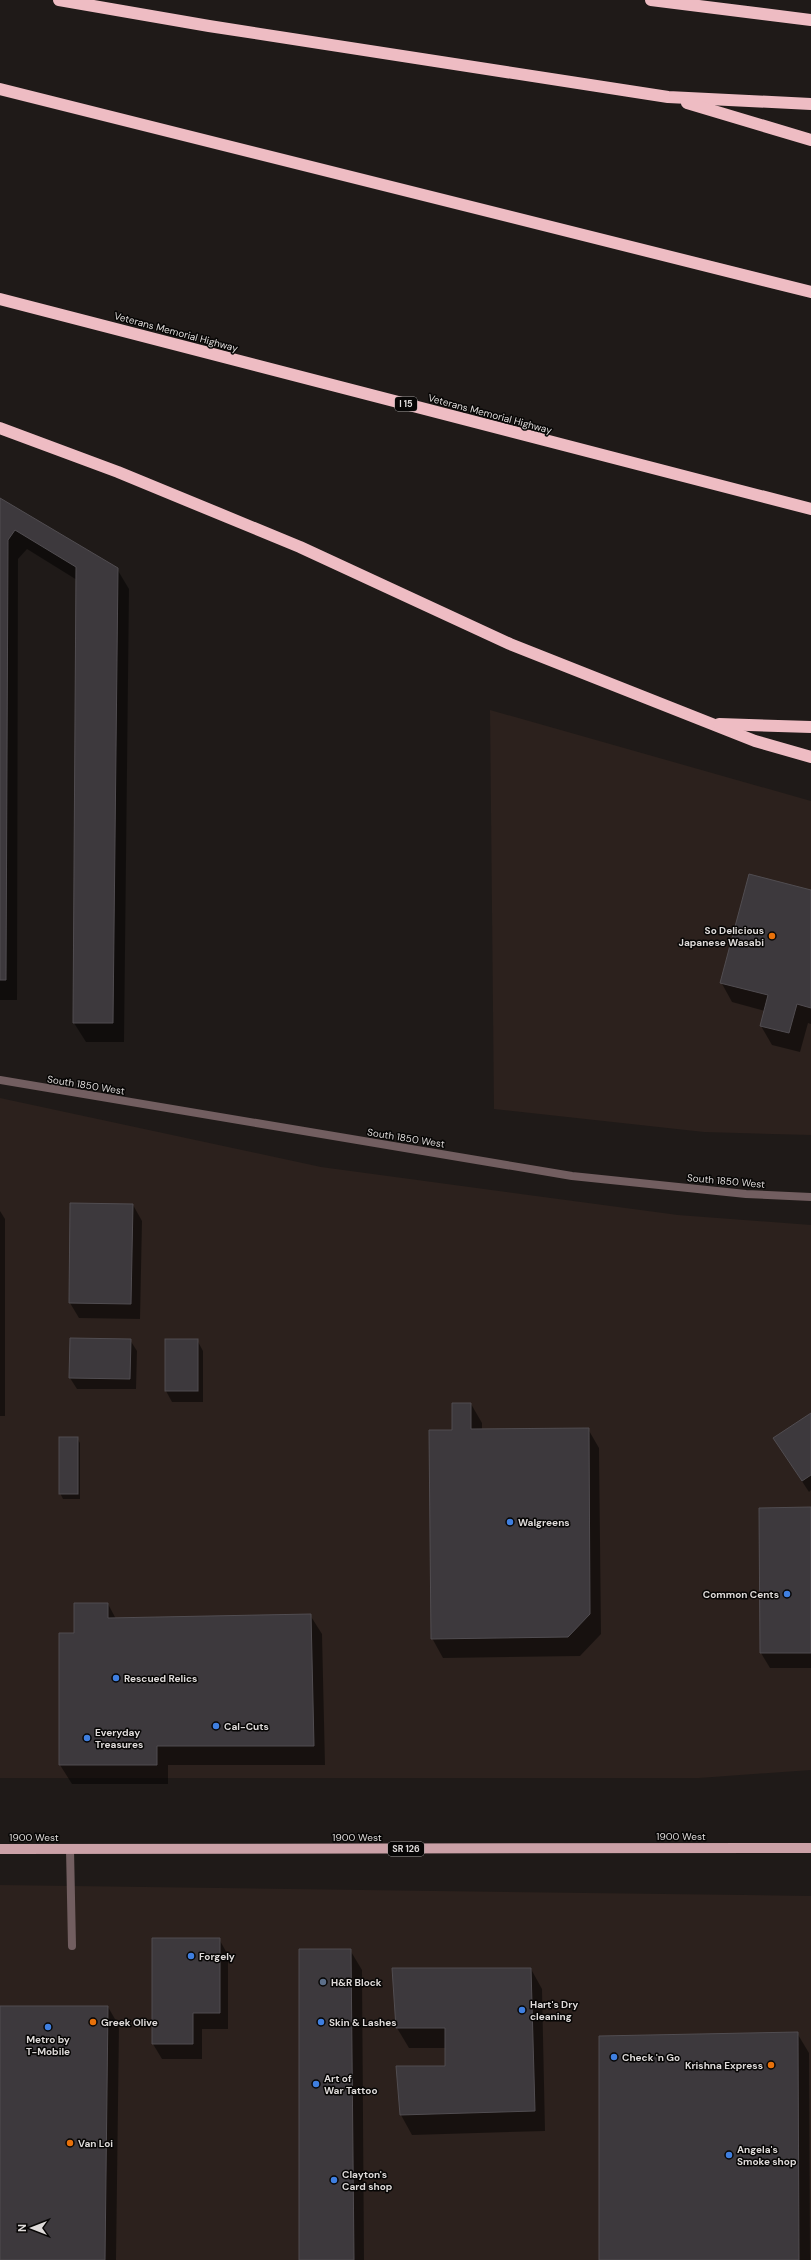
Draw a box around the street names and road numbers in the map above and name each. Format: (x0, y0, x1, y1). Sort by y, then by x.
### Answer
street label: Veterans Memorial Highway (113, 309, 240, 355)
street label: Veterans Memorial Highway (427, 391, 554, 437)
road number: I 15 (395, 397, 417, 411)
street label: South 1850 West (46, 1072, 126, 1098)
street label: South 1850 West (366, 1125, 446, 1151)
street label: South 1850 West (686, 1171, 766, 1191)
street label: 1900 West (656, 1830, 706, 1843)
street label: 1900 West (9, 1831, 59, 1844)
street label: 1900 West (332, 1831, 382, 1844)
road number: SR 126 (388, 1842, 424, 1856)

